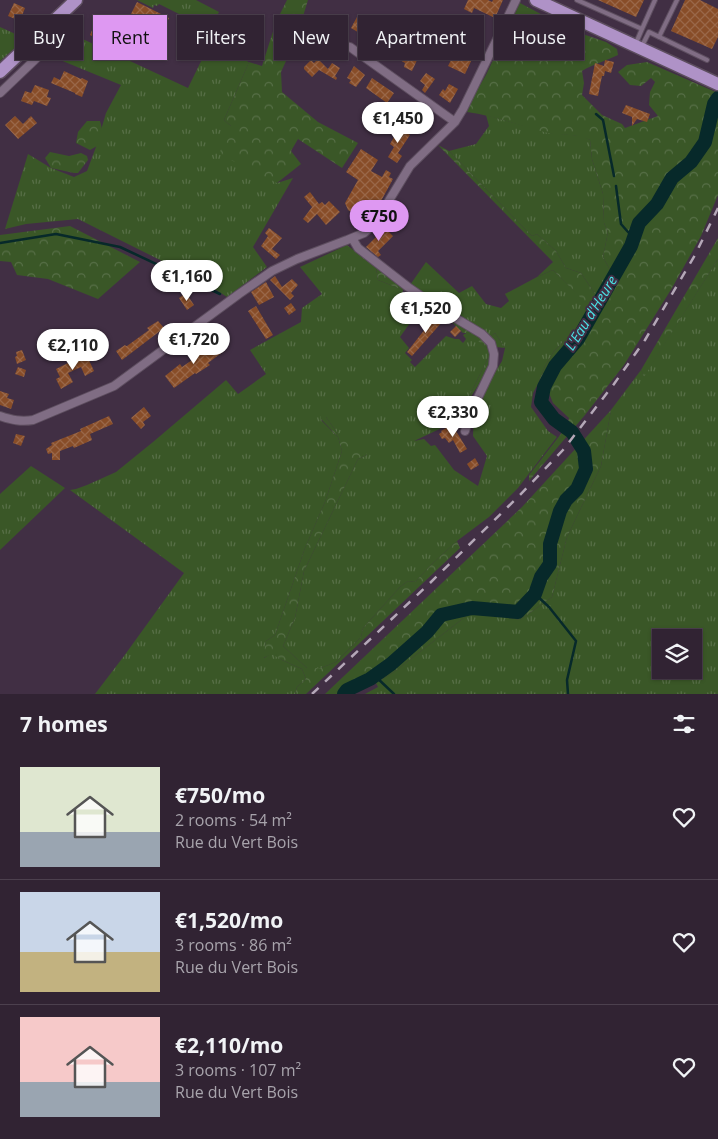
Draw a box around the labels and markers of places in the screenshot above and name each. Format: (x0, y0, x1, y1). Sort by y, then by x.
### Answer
pin: €1,450 (357, 102, 439, 144)
pin: €750 (349, 200, 409, 242)
pin: €1,160 (146, 260, 228, 302)
pin: €1,520 (385, 292, 467, 334)
pin: €1,720 (153, 322, 235, 365)
pin: €2,110 (32, 328, 114, 371)
pin: €2,330 (412, 396, 494, 438)

